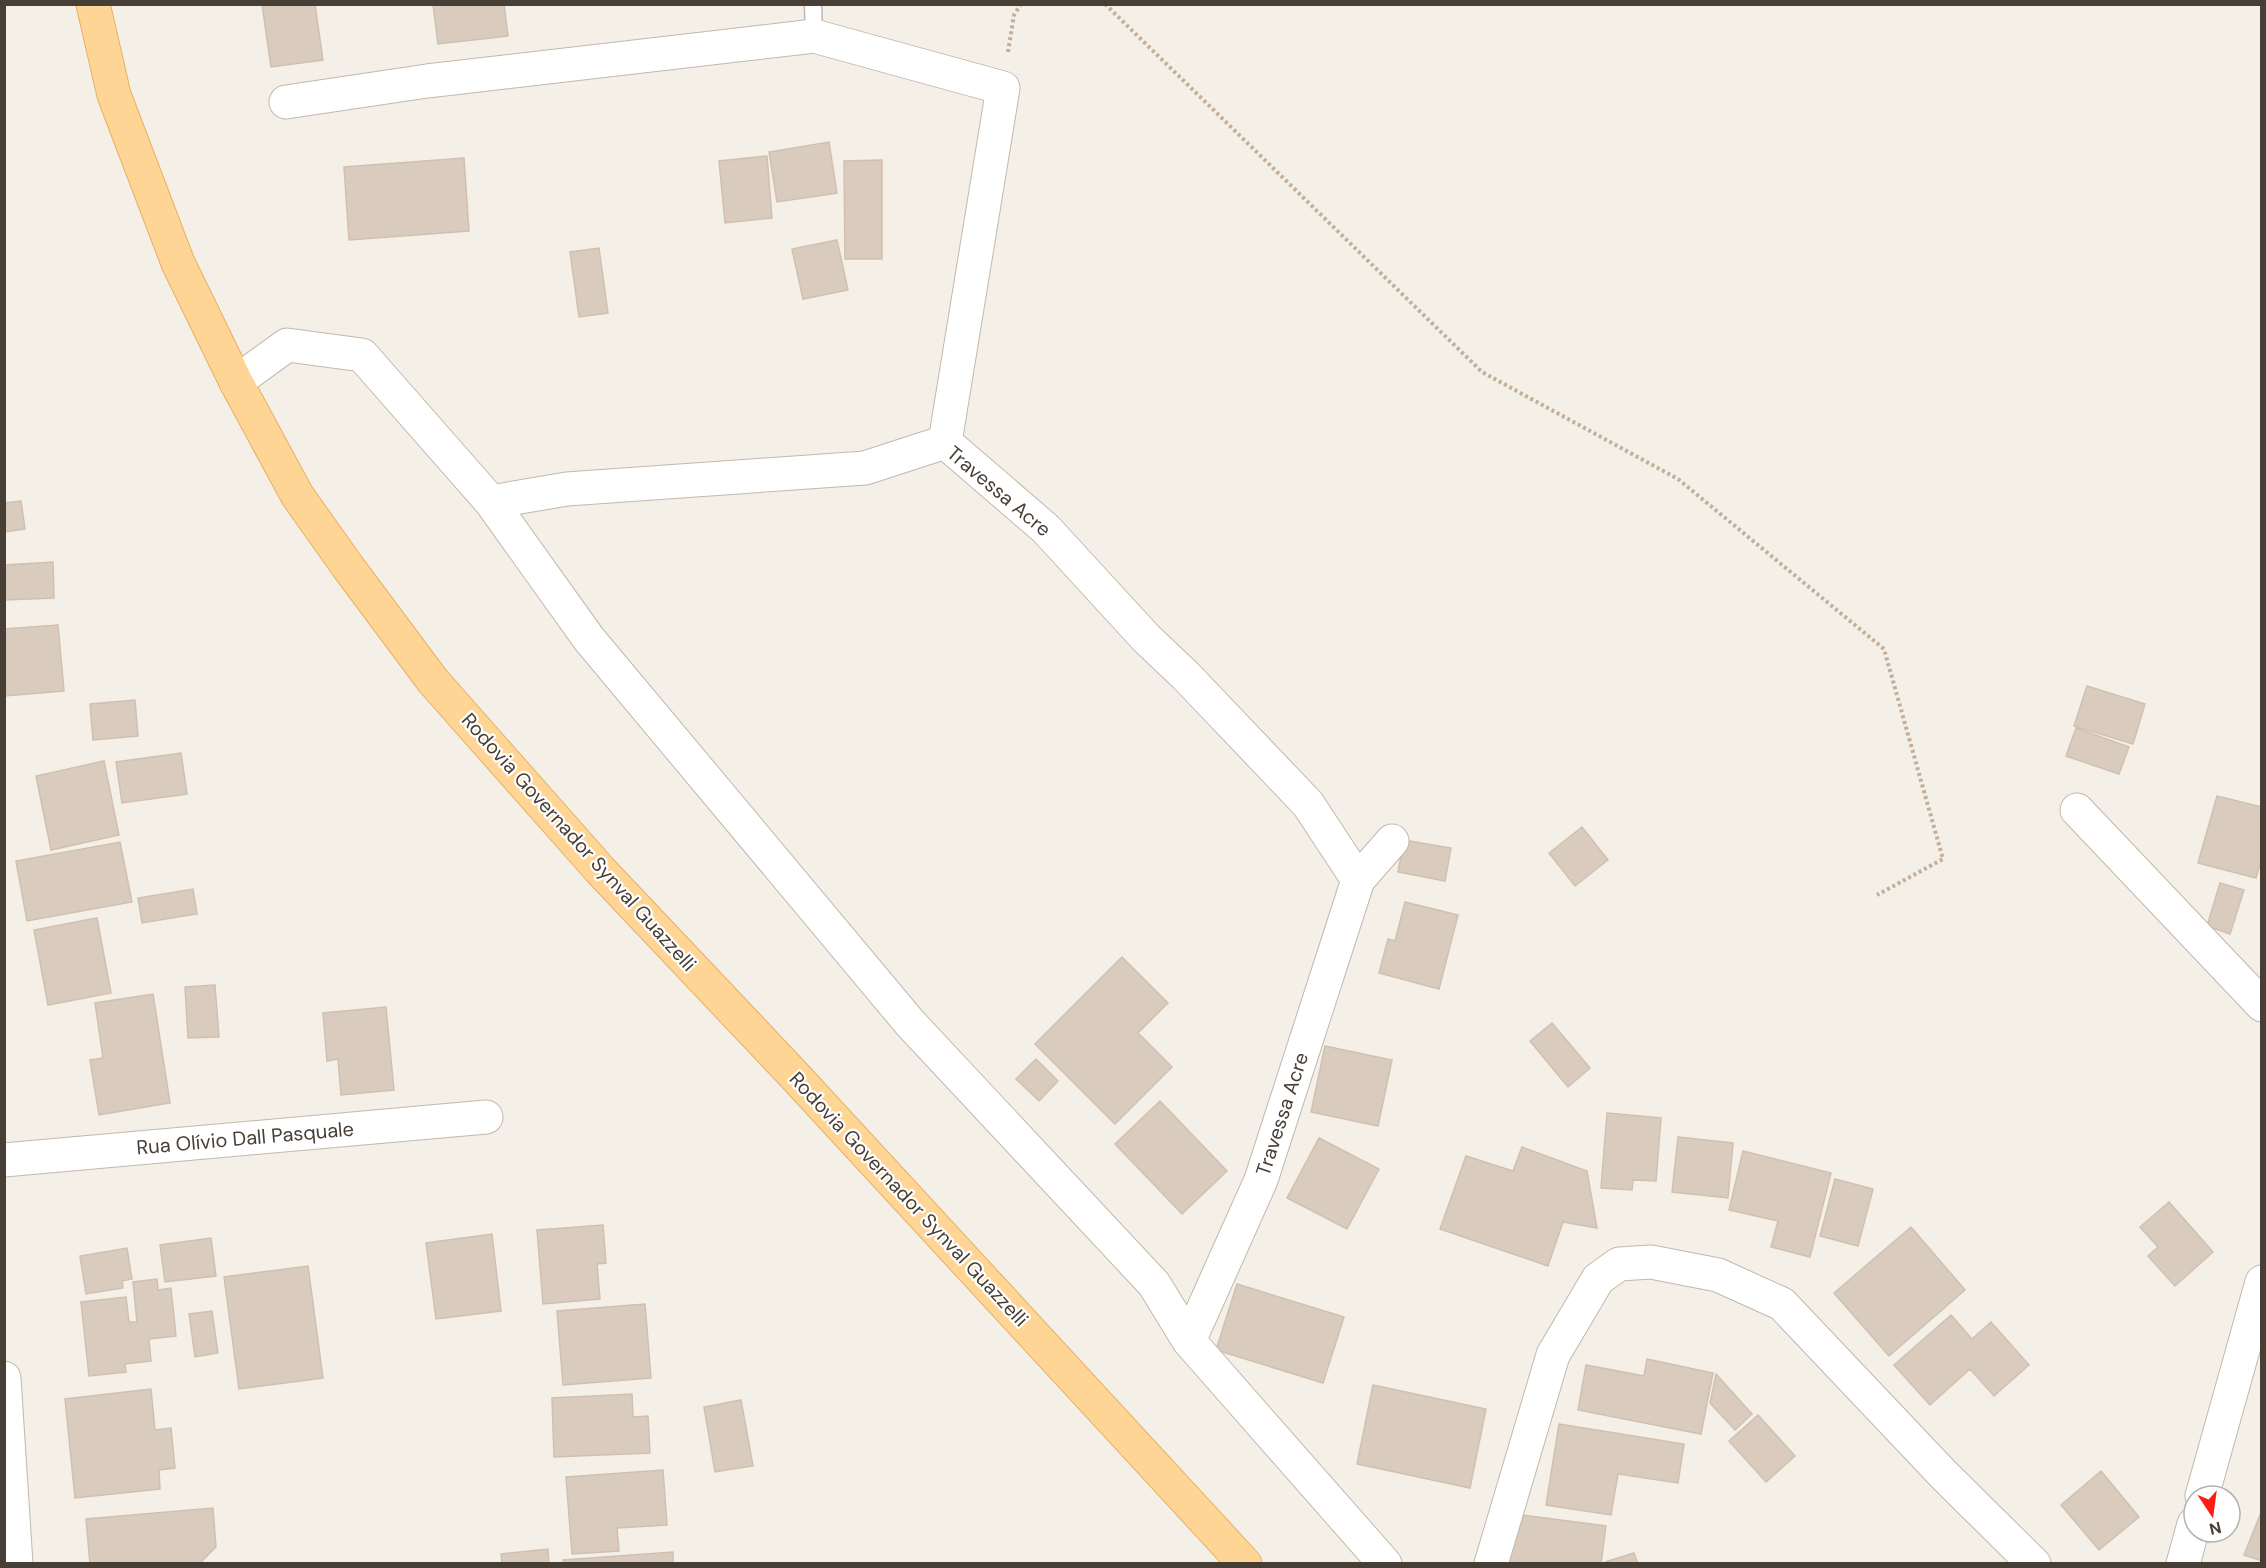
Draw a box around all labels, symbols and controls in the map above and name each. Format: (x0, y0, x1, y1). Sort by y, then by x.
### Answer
street label: Travessa Acre (942, 440, 1056, 542)
street label: Rodovia Governador Synval Guazzelli (456, 707, 702, 977)
street label: Travessa Acre (1250, 1049, 1314, 1179)
street label: Rodovia Governador Synval Guazzelli (784, 1066, 1034, 1332)
street label: Rua Olívio Dall Pasquale (135, 1116, 355, 1160)
north arrow (2182, 1484, 2242, 1544)
text: N (2207, 1517, 2223, 1540)

